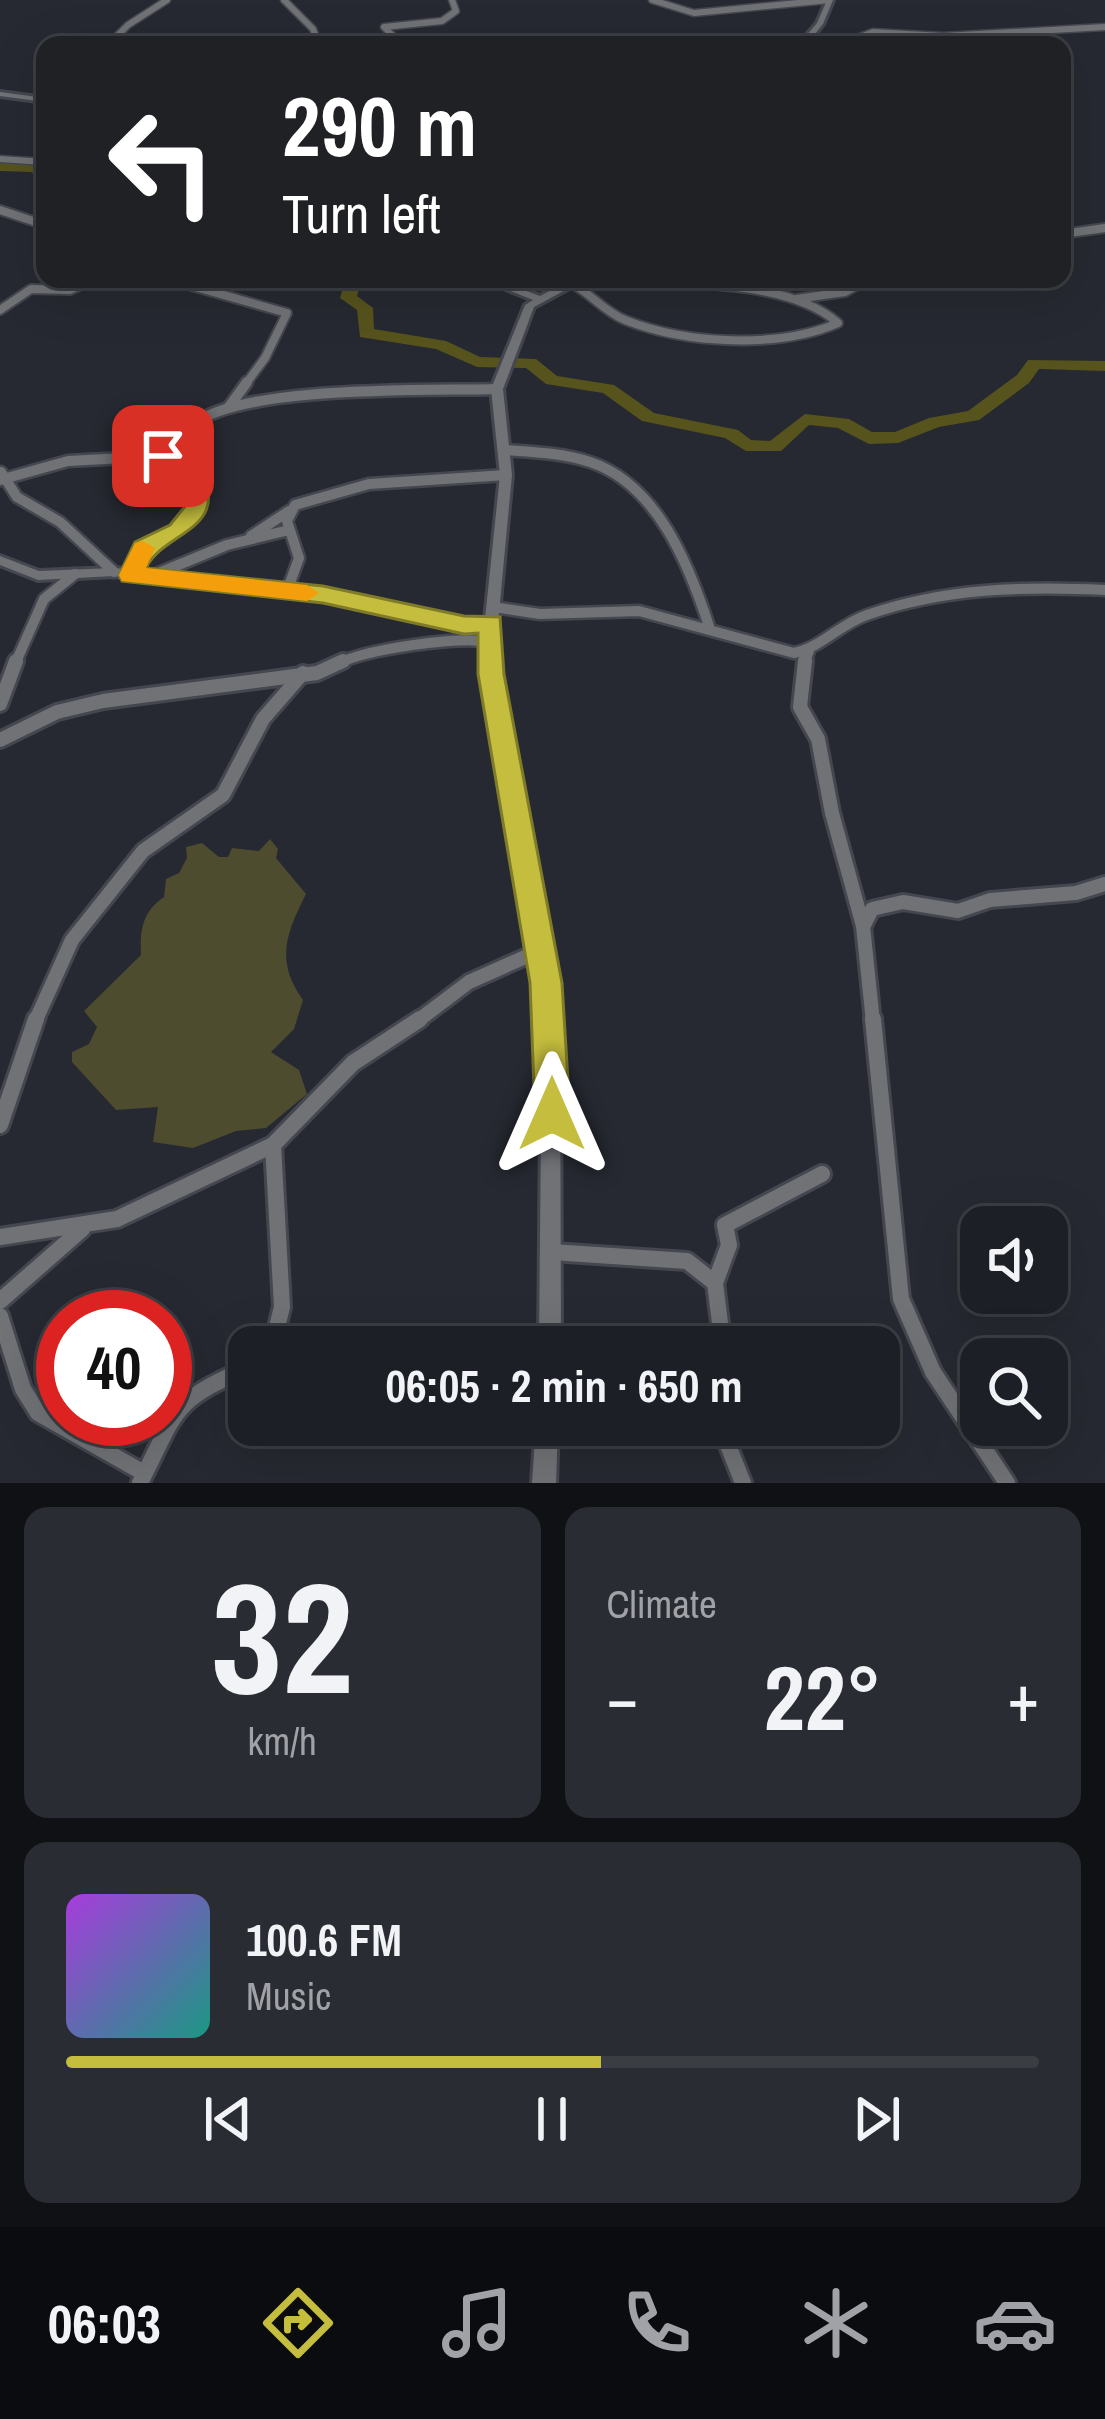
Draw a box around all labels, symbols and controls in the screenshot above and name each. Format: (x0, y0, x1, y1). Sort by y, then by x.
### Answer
text: 290 m (282, 69, 477, 182)
icon: left (84, 84, 240, 240)
text: Turn left (282, 177, 441, 250)
pin (112, 405, 214, 507)
icon: arrive (130, 423, 196, 489)
position arrow (489, 1051, 615, 1177)
map controls (960, 1206, 1068, 1446)
button: sound (960, 1206, 1068, 1314)
speed limit sign: 40 (36, 1290, 192, 1446)
button: search (960, 1338, 1068, 1446)
text: 06:05 · 2 min · 650 m (386, 1355, 742, 1416)
text: 32 (211, 1532, 353, 1742)
text: Climate (607, 1578, 717, 1630)
text: 22° (764, 1637, 882, 1758)
text: − (607, 1653, 638, 1742)
text: + (1007, 1653, 1039, 1742)
text: km/h (248, 1715, 317, 1767)
text: 100.6 FM (246, 1909, 402, 1970)
text: Music (246, 1970, 331, 2022)
icon: previous (195, 2086, 261, 2152)
icon: pause (519, 2086, 585, 2152)
icon: next (844, 2086, 910, 2152)
icon: directions (256, 2281, 340, 2365)
icon: music (435, 2281, 519, 2365)
icon: phone (615, 2281, 699, 2365)
icon: climate (794, 2281, 878, 2365)
icon: car (973, 2281, 1057, 2365)
text: 06:03 (48, 2287, 161, 2360)

